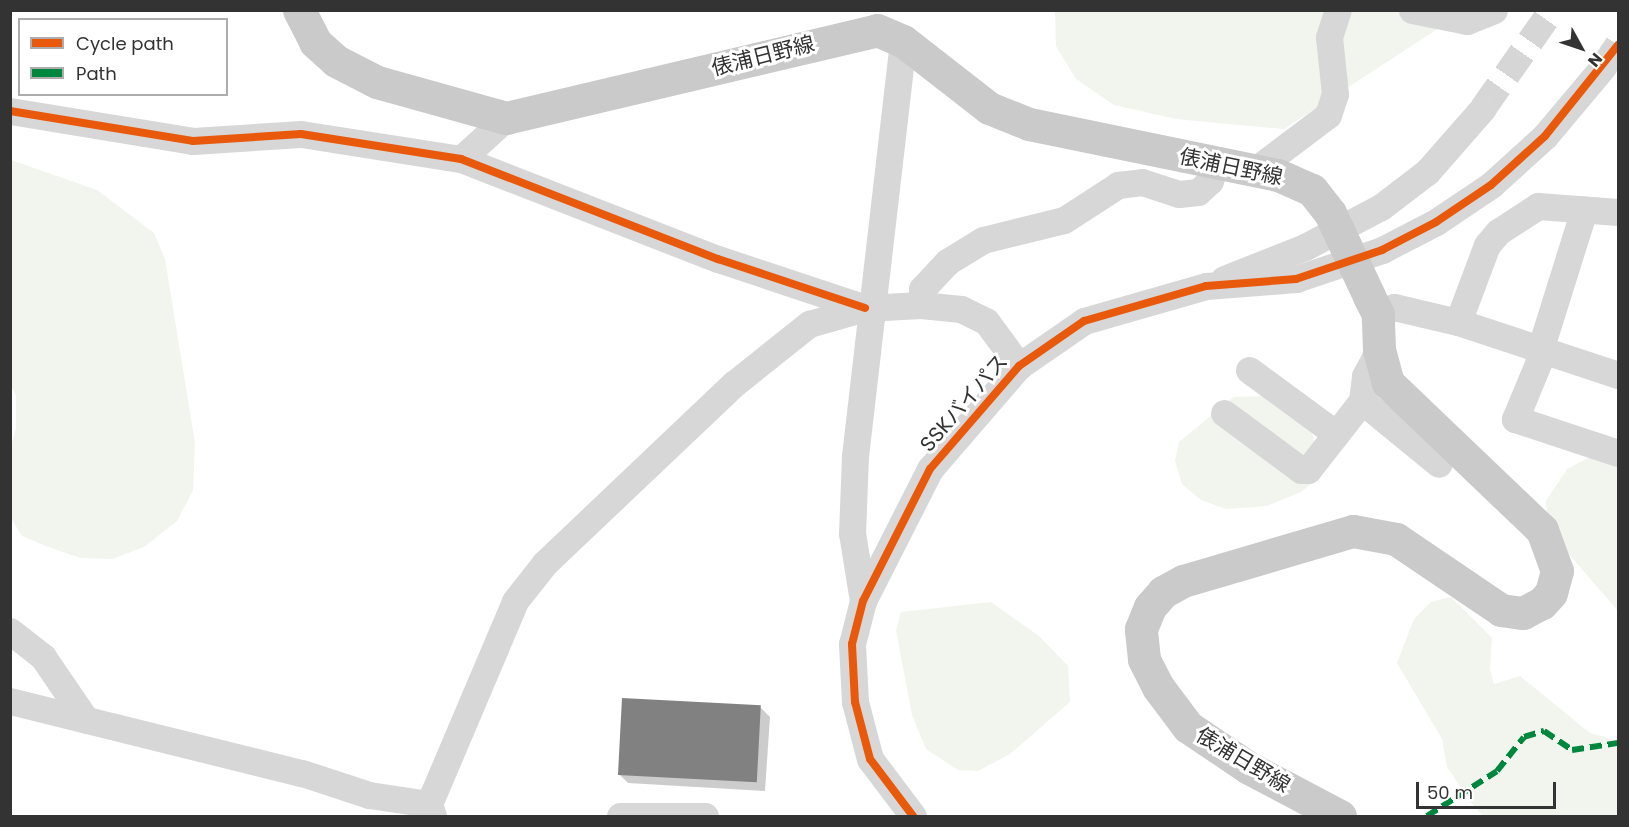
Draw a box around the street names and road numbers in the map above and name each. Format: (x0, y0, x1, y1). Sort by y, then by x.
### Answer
street label: 俵浦日野線 (709, 31, 817, 81)
street label: 俵浦日野線 (1177, 144, 1285, 190)
street label: SSKバイパス (915, 349, 1013, 457)
street label: 俵浦日野線 (1192, 722, 1294, 798)

